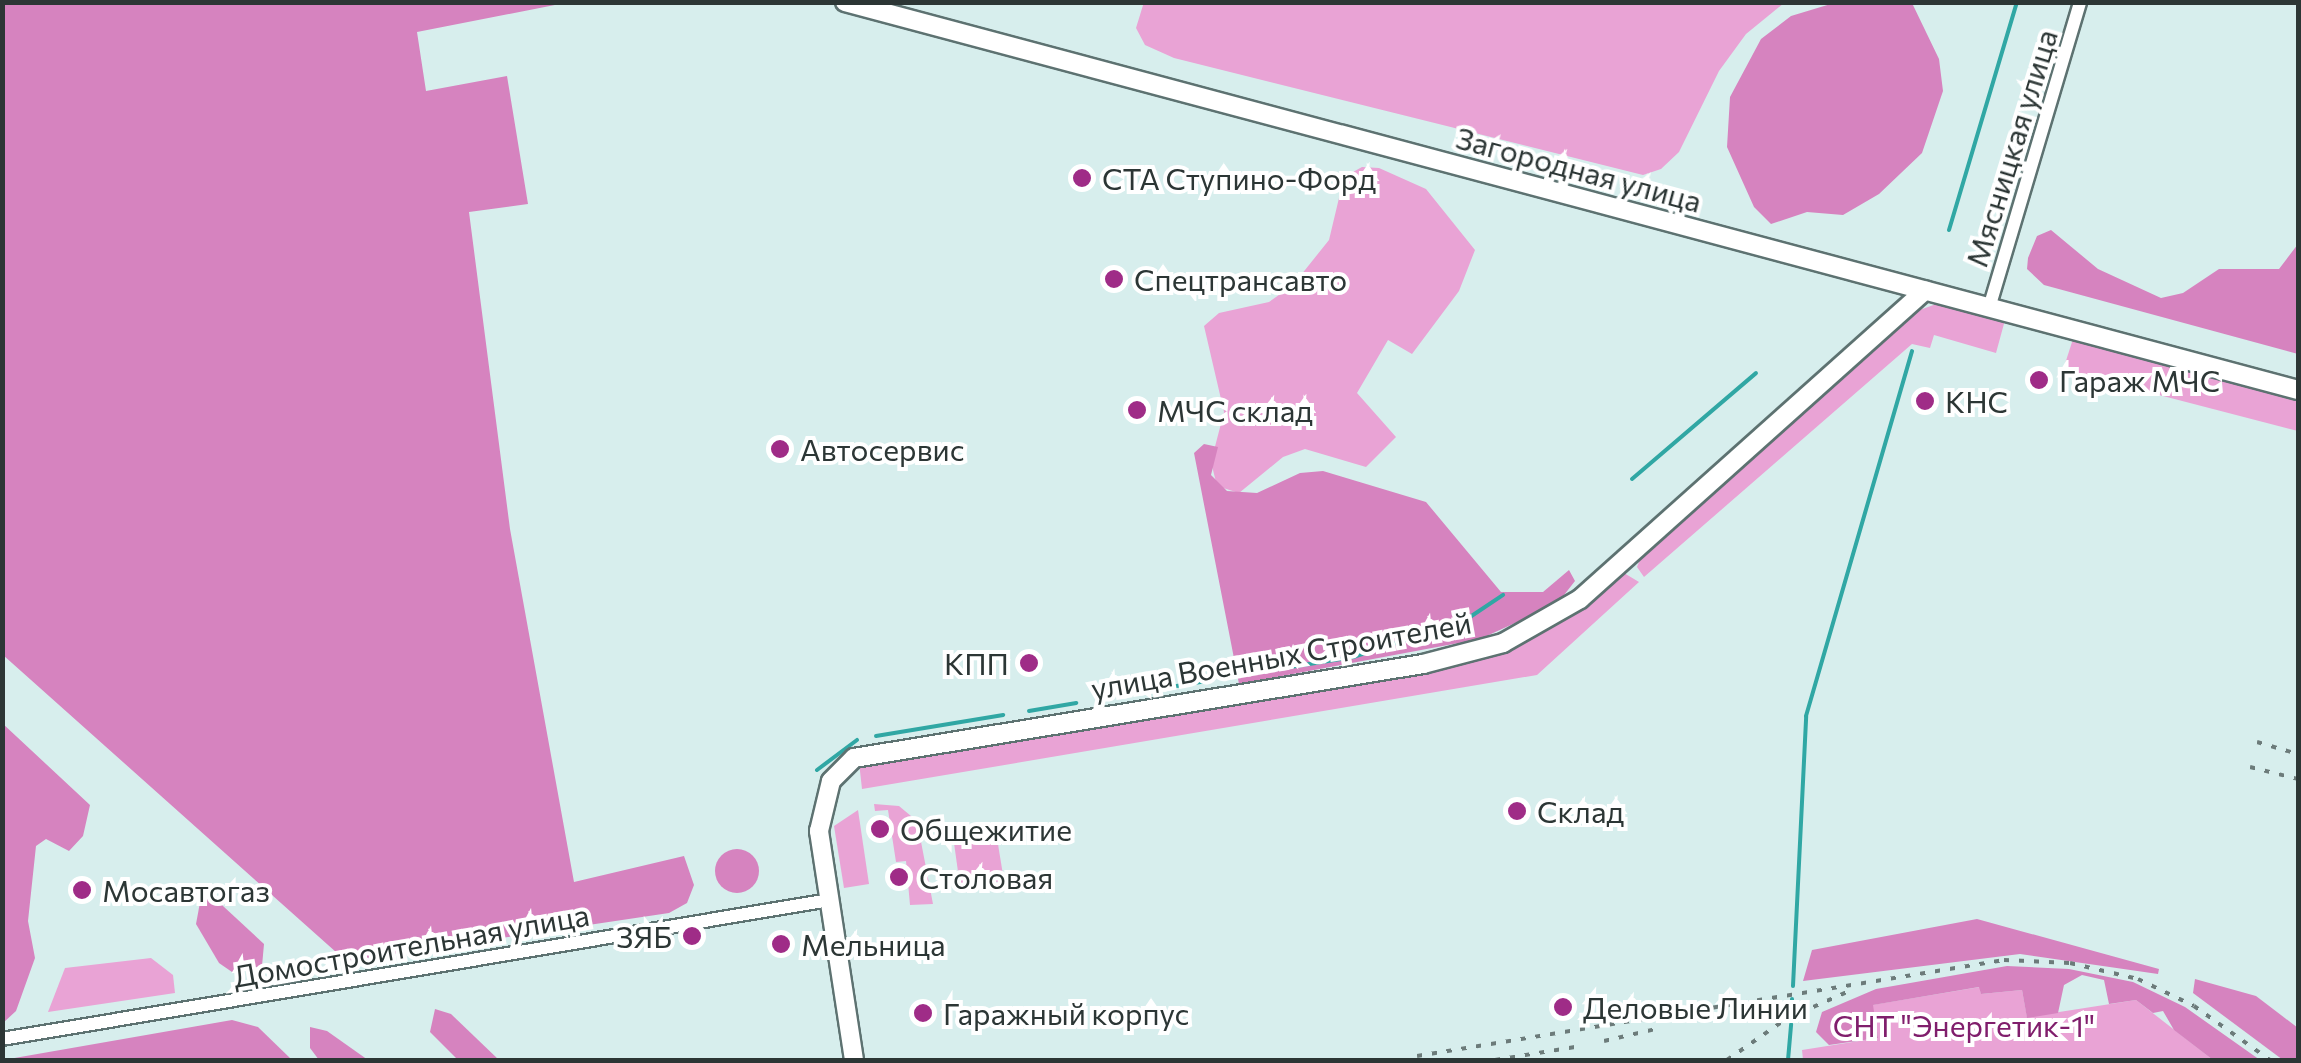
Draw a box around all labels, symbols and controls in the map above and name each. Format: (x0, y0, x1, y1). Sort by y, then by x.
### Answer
street label: Мясницкая улица (1958, 25, 2064, 271)
street label: Загородная улица (1452, 119, 1706, 219)
place label: СТА Ступино-Форд (1102, 160, 1376, 196)
marker: СТА Ступино-Форд (1071, 167, 1093, 189)
place label: Спецтрансавто (1134, 261, 1347, 297)
marker: Спецтрансавто (1103, 268, 1125, 290)
place label: Гараж МЧС (2059, 362, 2220, 398)
marker: Гараж МЧС (2028, 369, 2050, 391)
place label: КНС (1945, 383, 2008, 419)
marker: КНС (1914, 390, 1936, 412)
place label: МЧС склад (1157, 392, 1313, 428)
marker: МЧС склад (1126, 399, 1148, 421)
place label: Автосервис (800, 431, 965, 467)
marker: Автосервис (769, 438, 791, 460)
street label: улица Военных Строителей (1088, 604, 1474, 706)
place label: КПП (944, 645, 1009, 681)
marker: КПП (1018, 652, 1040, 674)
place label: Склад (1537, 793, 1624, 829)
marker: Склад (1506, 800, 1528, 822)
place label: Общежитие (900, 811, 1072, 847)
marker: Общежитие (869, 818, 891, 840)
place label: Столовая (919, 859, 1053, 895)
marker: Столовая (888, 866, 910, 888)
place label: Мосавтогаз (102, 872, 270, 908)
marker: Мосавтогаз (71, 879, 93, 901)
street label: Домостроительная улица (230, 896, 592, 994)
place label: ЗЯБ (616, 918, 672, 954)
marker: ЗЯБ (681, 925, 703, 947)
place label: Мельница (801, 926, 945, 962)
marker: Мельница (770, 933, 792, 955)
place label: Деловые Линии (1583, 989, 1808, 1025)
place label: Гаражный корпус (943, 995, 1189, 1031)
marker: Деловые Линии (1552, 996, 1574, 1018)
marker: Гаражный корпус (912, 1002, 934, 1024)
park label: СНТ "Энергетик-1" (1833, 1007, 2095, 1043)

